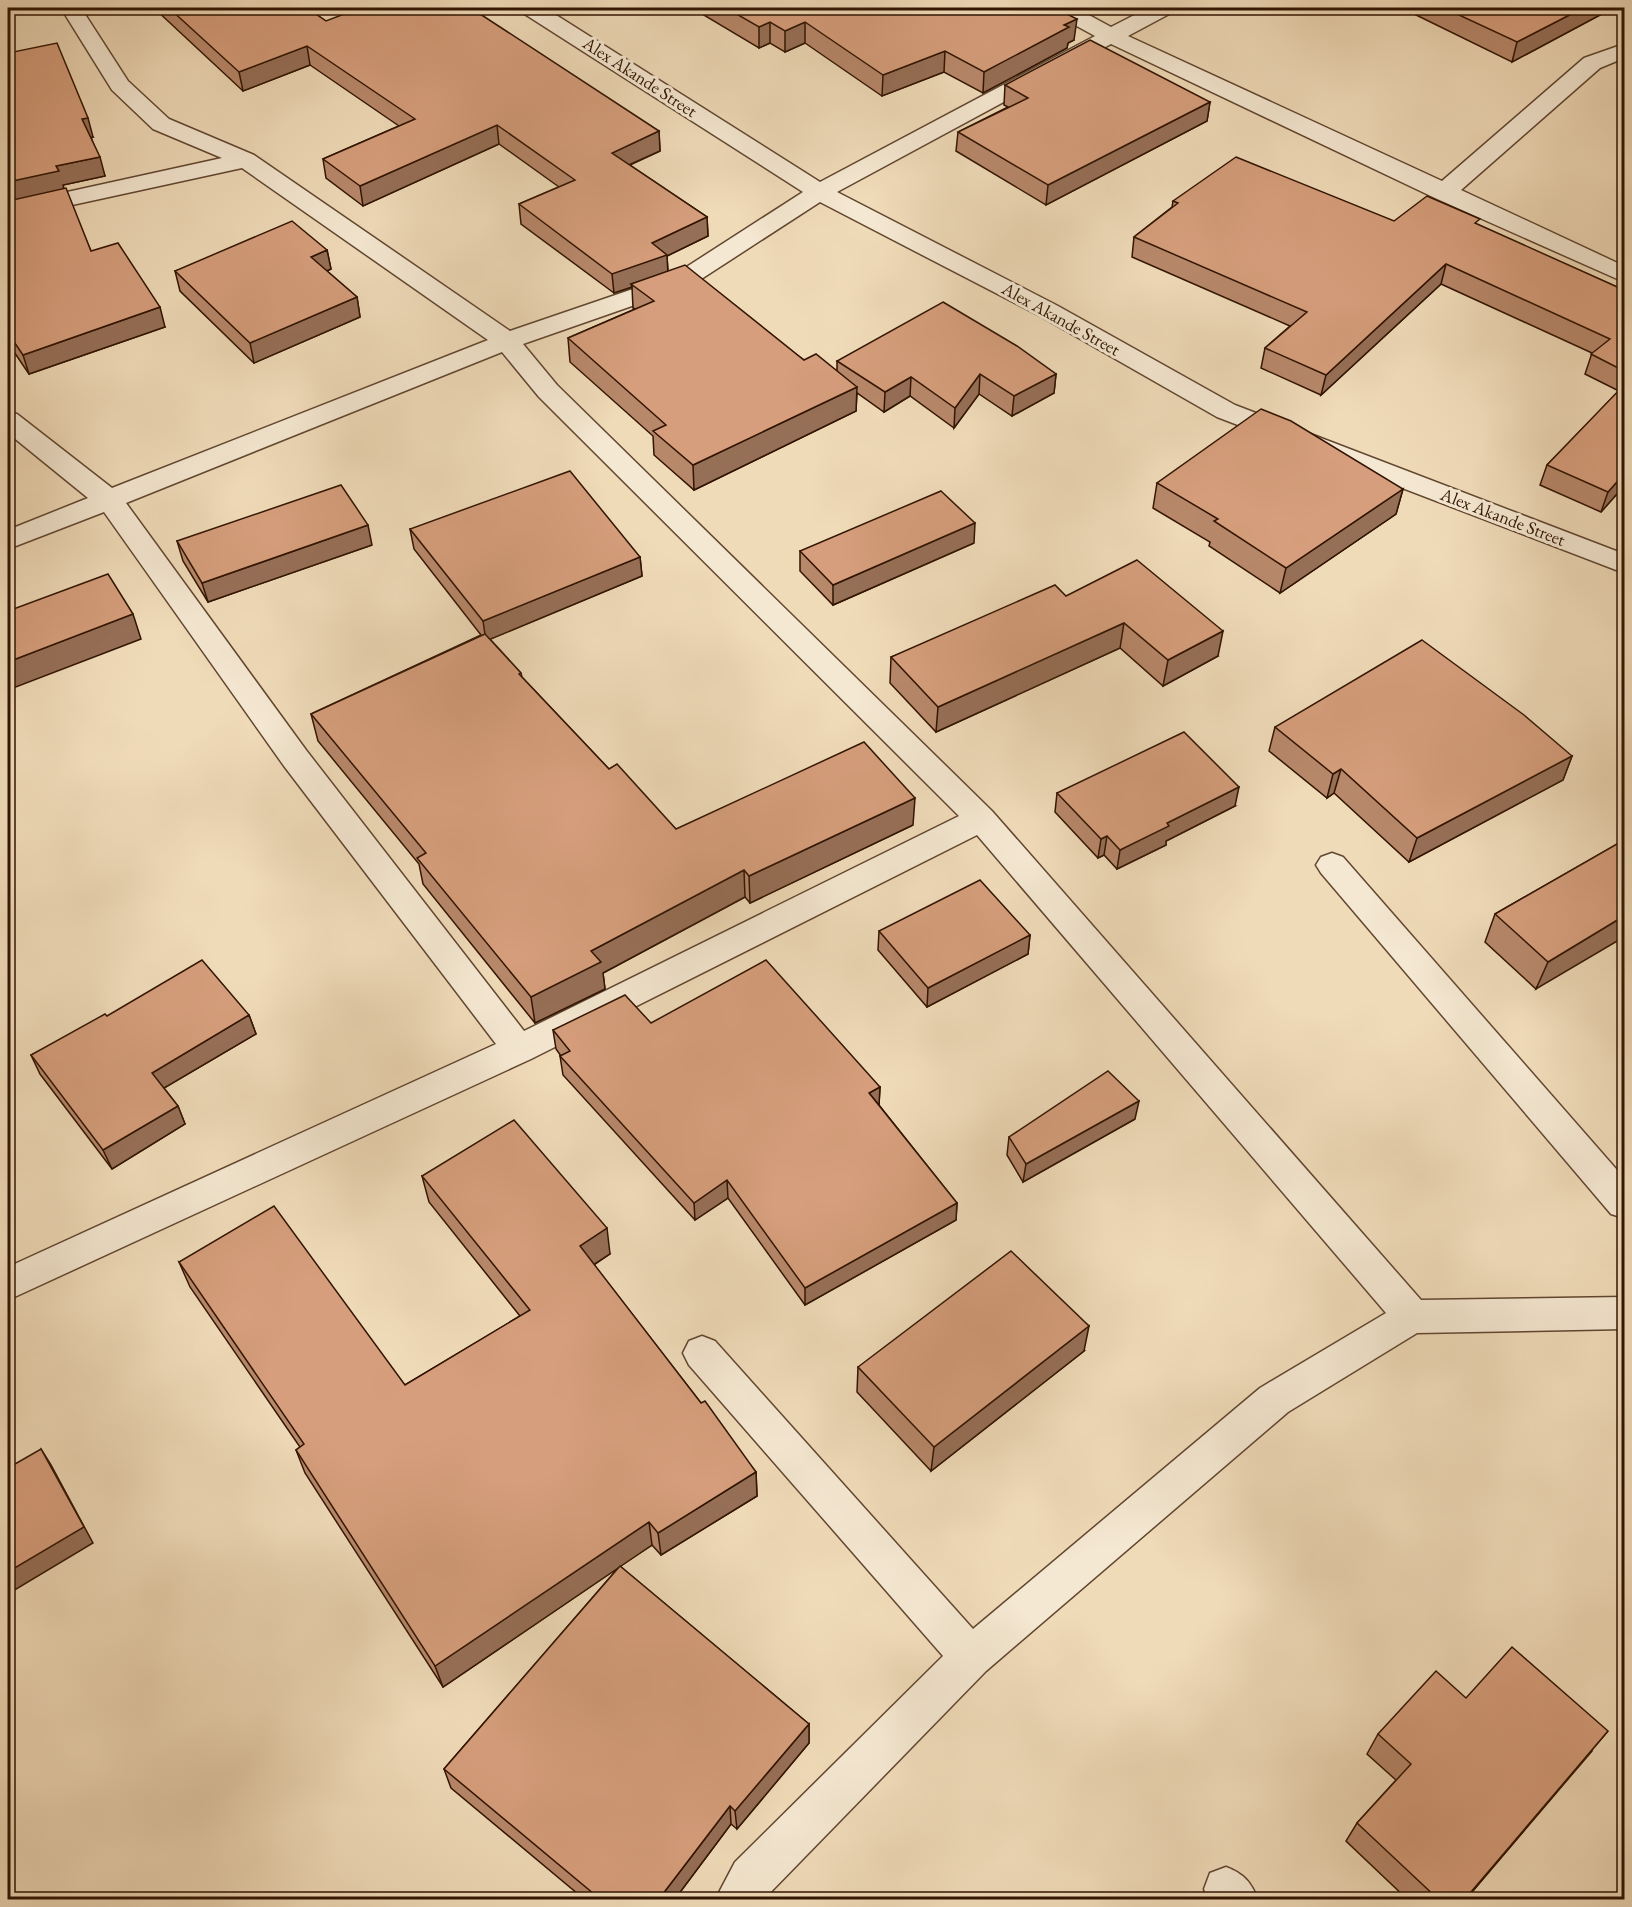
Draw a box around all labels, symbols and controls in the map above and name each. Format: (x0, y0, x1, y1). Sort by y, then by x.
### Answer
street label: Alex Akande Street (578, 31, 702, 122)
street label: Alex Akande Street (997, 276, 1125, 361)
street label: Alex Akande Street (1437, 482, 1569, 551)

